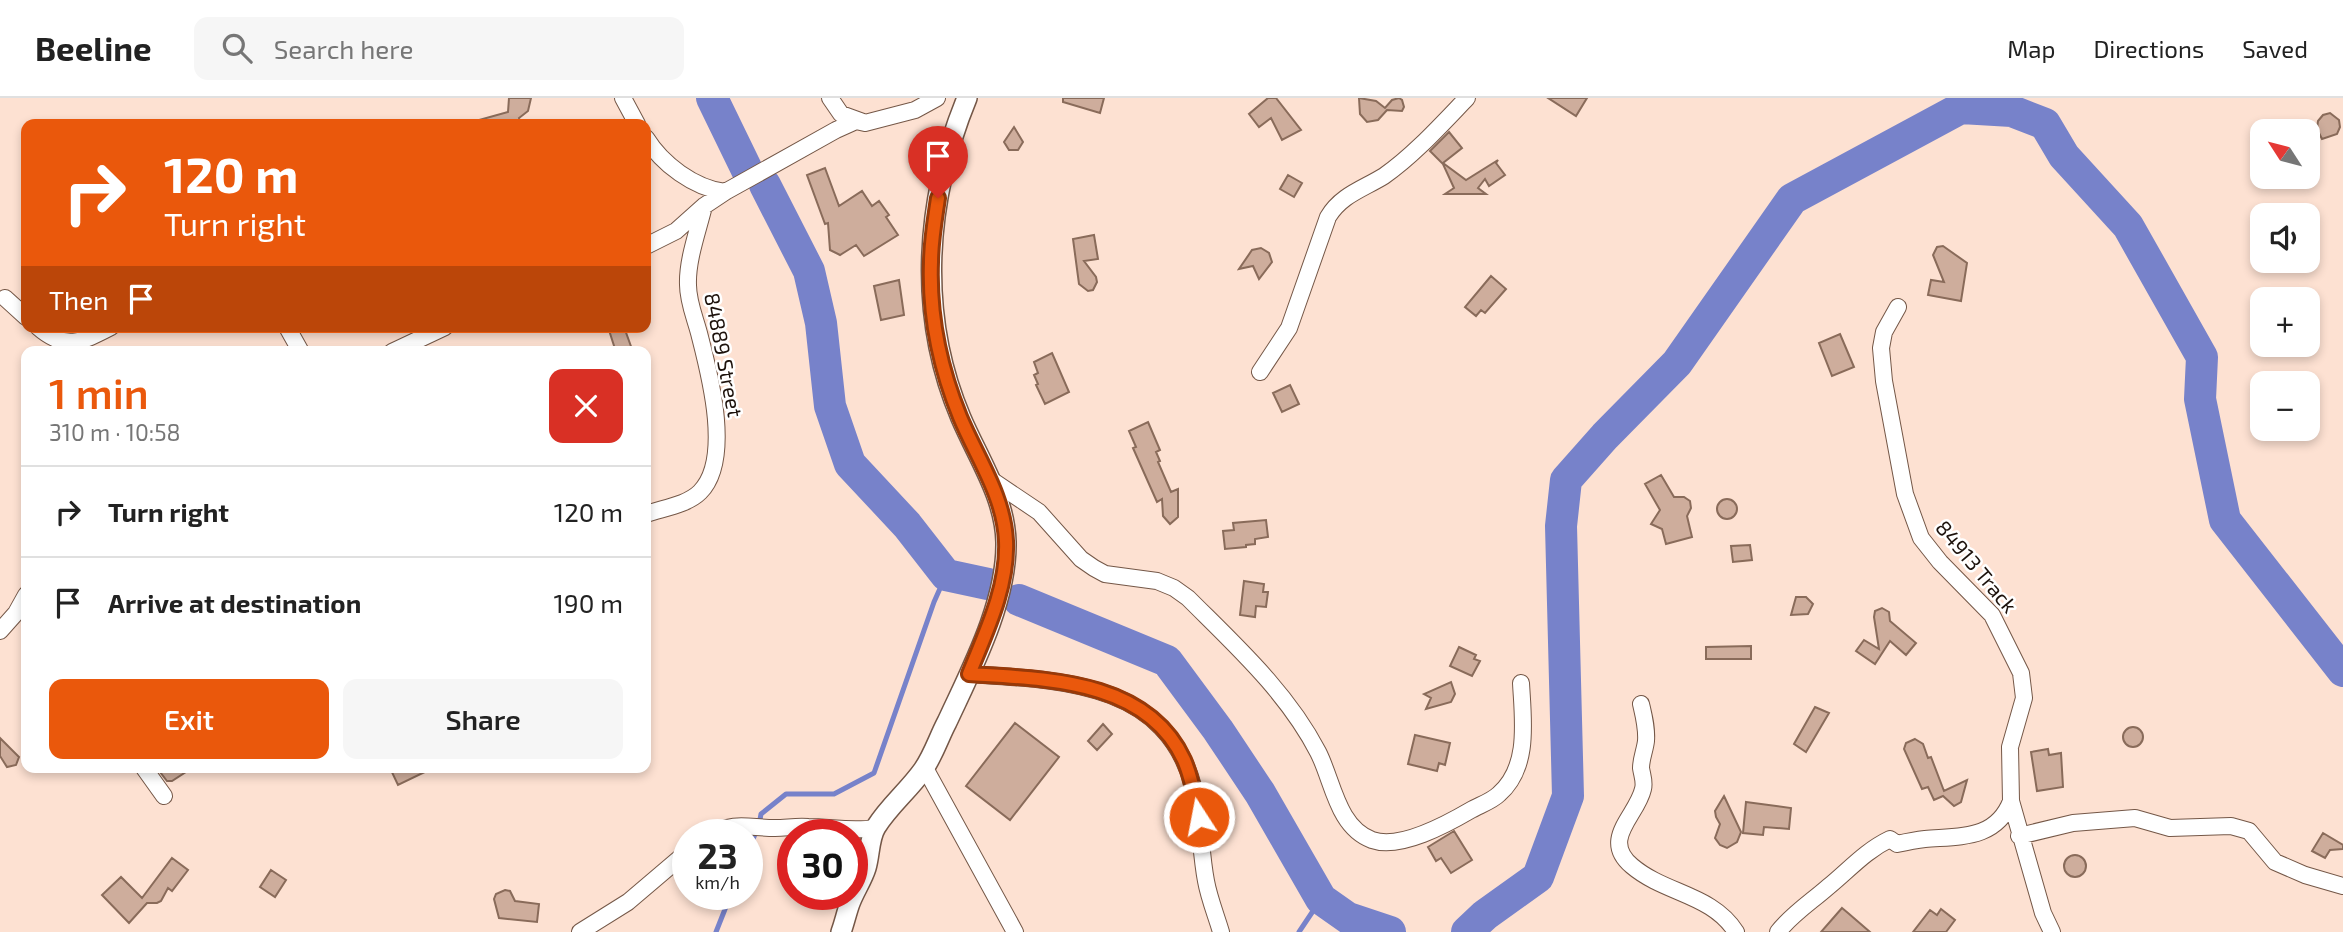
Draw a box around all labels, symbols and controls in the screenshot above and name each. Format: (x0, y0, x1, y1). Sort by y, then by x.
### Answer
search box (194, 17, 684, 80)
text: Beeline (35, 28, 152, 68)
icon: search (218, 29, 256, 67)
text: Search here (274, 33, 413, 64)
text: Map (2007, 34, 2055, 63)
text: Directions (2093, 34, 2204, 63)
text: Saved (2242, 34, 2308, 63)
north arrow (2250, 119, 2320, 189)
map controls (2250, 119, 2320, 441)
pin (908, 126, 968, 198)
icon: arrive (919, 137, 957, 175)
text: 120 m (164, 144, 298, 203)
icon: right (49, 147, 140, 238)
button: sound (2250, 203, 2320, 273)
text: Turn right (164, 204, 306, 242)
icon: arrive (122, 280, 160, 318)
text: Then (49, 284, 108, 315)
button: + (2250, 287, 2320, 357)
street label: 84889 Street (700, 290, 749, 419)
text: 1 min (49, 367, 149, 417)
button: close (549, 369, 623, 443)
button: − (2250, 371, 2320, 441)
text: 310 m · 10:58 (49, 418, 181, 446)
icon: right (49, 493, 87, 531)
text: Turn right (108, 496, 229, 527)
text: 120 m (554, 496, 623, 527)
street label: 84913 Track (1931, 515, 2023, 618)
icon: arrive (49, 584, 87, 622)
text: Arrive at destination (108, 587, 361, 618)
text: 190 m (554, 587, 623, 618)
button: Exit (49, 679, 329, 759)
button: Share (343, 679, 623, 759)
position arrow (1162, 780, 1236, 854)
speed limit sign: 30 (777, 819, 868, 910)
text: 23 (697, 834, 738, 876)
text: km/h (695, 871, 740, 893)

